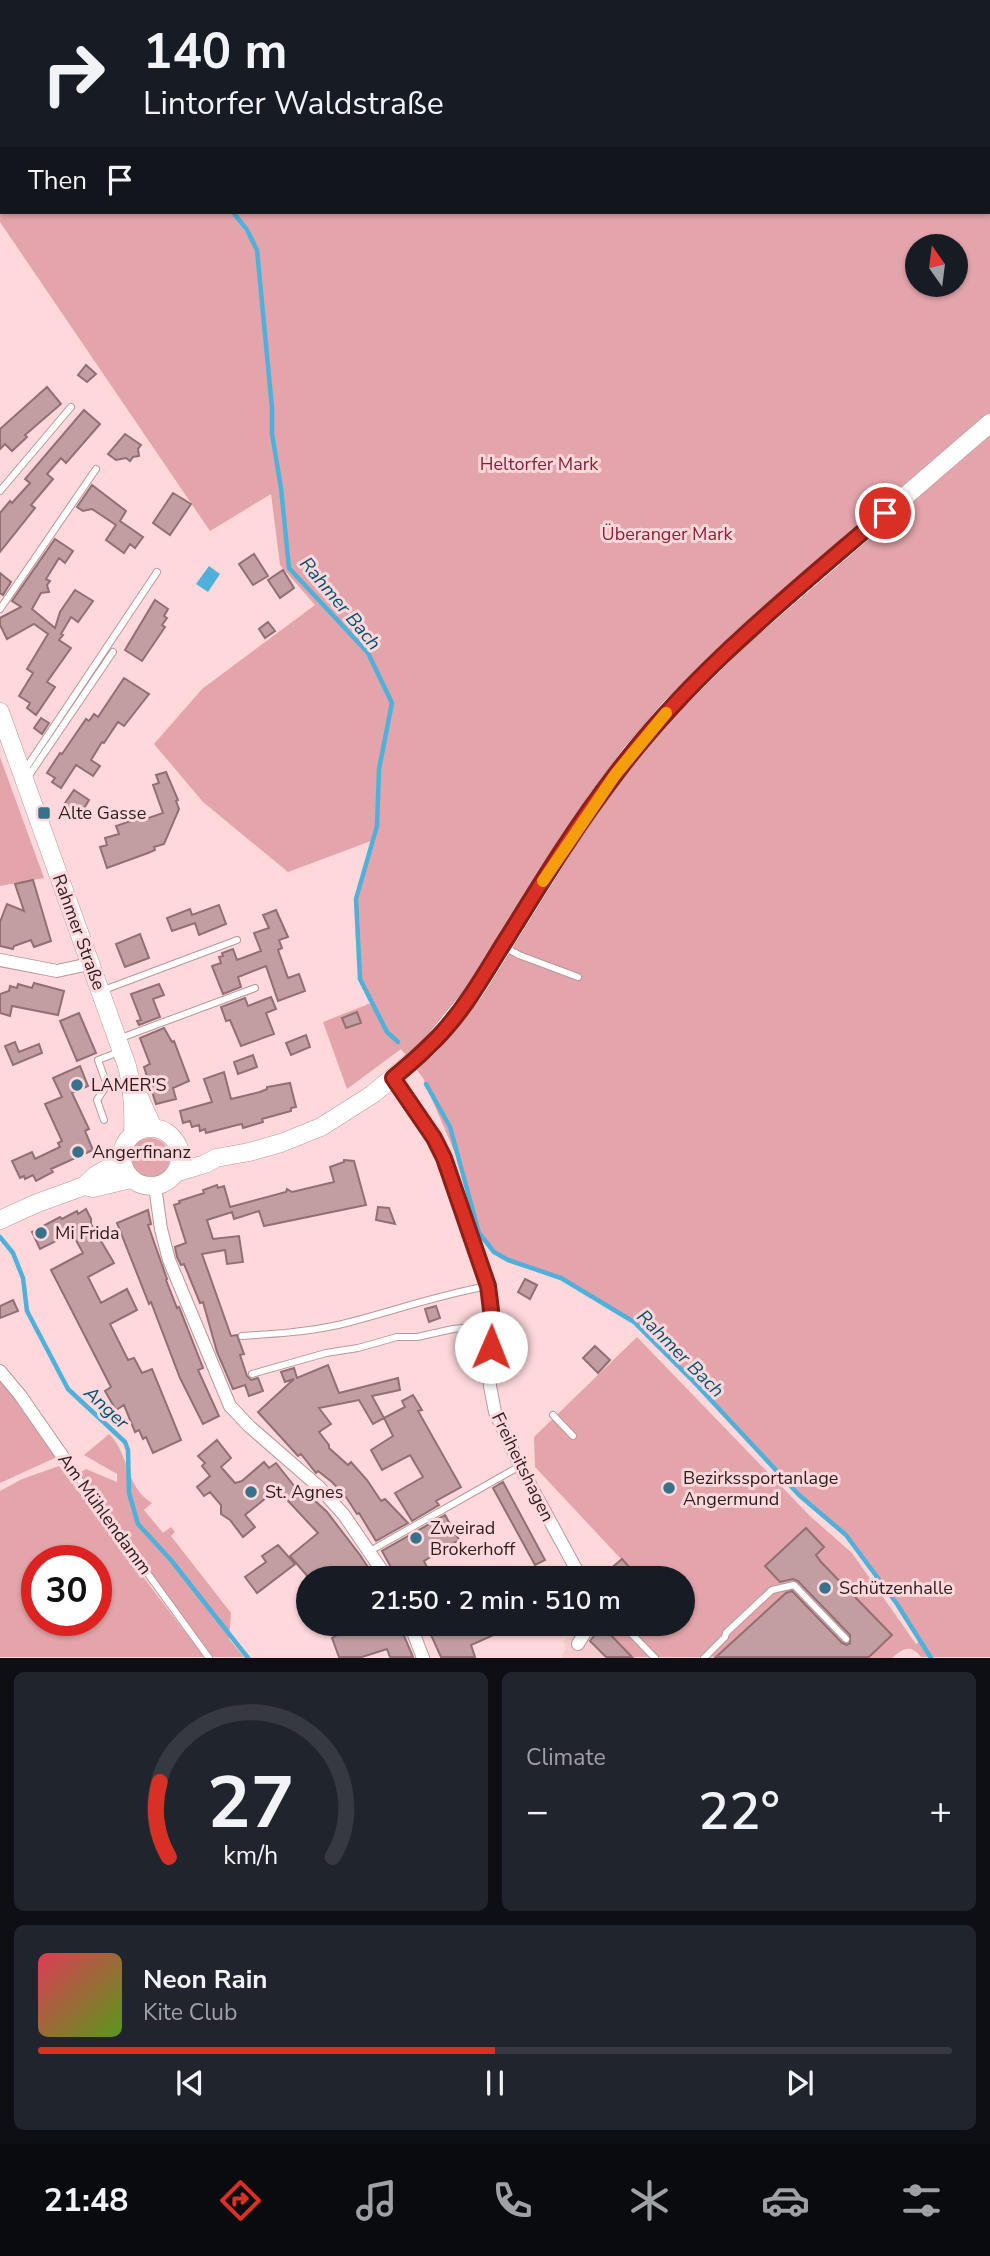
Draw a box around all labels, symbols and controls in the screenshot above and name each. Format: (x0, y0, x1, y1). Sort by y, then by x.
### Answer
text: 140 m (143, 18, 287, 85)
icon: right (28, 28, 119, 119)
text: Lintorfer Waldstraße (143, 82, 444, 125)
icon: arrive (101, 161, 139, 199)
text: Then (28, 163, 87, 198)
north arrow (905, 234, 968, 298)
map controls (905, 234, 968, 297)
park label: Heltorfer Mark (480, 452, 599, 476)
pin (855, 483, 915, 543)
icon: arrive (866, 494, 904, 532)
park label: Überanger Mark (602, 522, 733, 546)
water label: Rahmer Bach (294, 552, 387, 656)
place label: Alte Gasse (58, 801, 146, 825)
marker: Alte Gasse (36, 805, 52, 821)
street label: Rahmer Straße (47, 871, 111, 993)
place label: LAMER'S (91, 1073, 167, 1097)
marker: LAMER'S (69, 1077, 85, 1093)
place label: Angerfinanz (92, 1140, 191, 1164)
marker: Angerfinanz (70, 1144, 86, 1160)
place label: Mi Frida (55, 1221, 120, 1245)
marker: Mi Frida (33, 1225, 49, 1241)
water label: Rahmer Bach (631, 1304, 730, 1403)
position arrow (454, 1310, 528, 1384)
water label: Anger (77, 1380, 135, 1436)
street label: Freiheitshagen (486, 1408, 560, 1526)
street label: Am Mühlendamm (53, 1448, 157, 1580)
place label: Bezirkssportanlage Angermund (683, 1466, 838, 1511)
place label: St. Agnes (265, 1480, 343, 1504)
marker: Bezirkssportanlage Angermund (661, 1480, 677, 1496)
marker: St. Agnes (243, 1484, 259, 1500)
place label: Zweirad Brokerhoff (430, 1516, 516, 1561)
marker: Zweirad Brokerhoff (408, 1530, 424, 1546)
speed limit sign: 30 (21, 1545, 112, 1636)
place label: Schützenhalle (839, 1576, 953, 1600)
marker: Schützenhalle (817, 1580, 833, 1596)
text: 21:50 · 2 min · 510 m (370, 1583, 621, 1618)
text: Climate (526, 1742, 606, 1773)
text: 27 (207, 1754, 295, 1854)
text: 22° (698, 1776, 780, 1847)
text: − (526, 1786, 549, 1837)
text: + (929, 1786, 952, 1837)
text: km/h (223, 1839, 279, 1873)
text: Neon Rain (143, 1962, 268, 1997)
text: Kite Club (143, 1997, 237, 2028)
icon: previous (171, 2064, 209, 2102)
icon: pause (476, 2064, 514, 2102)
icon: next (781, 2064, 819, 2102)
icon: directions (216, 2176, 265, 2225)
icon: music (352, 2176, 401, 2225)
icon: phone (488, 2176, 537, 2225)
icon: climate (625, 2176, 674, 2225)
icon: car (761, 2176, 810, 2225)
icon: filters (897, 2176, 946, 2225)
text: 21:48 (44, 2179, 128, 2222)

